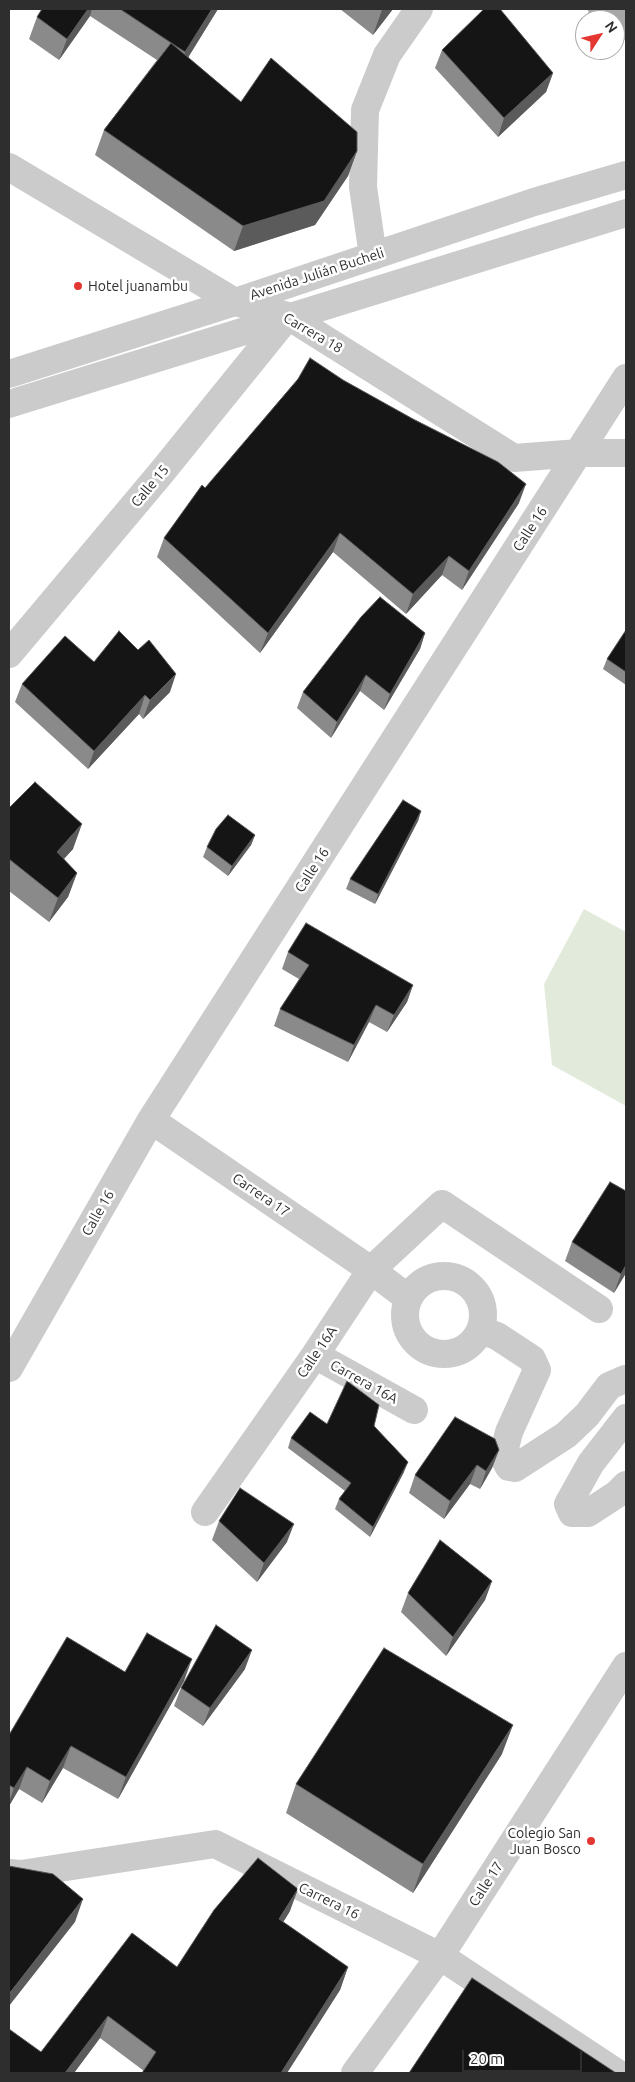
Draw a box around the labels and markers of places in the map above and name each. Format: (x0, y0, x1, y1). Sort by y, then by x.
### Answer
place label: Hotel juanambu (88, 278, 188, 294)
marker: Hotel juanambu (72, 280, 84, 292)
place label: Colegio San Juan Bosco (507, 1825, 581, 1858)
marker: Colegio San Juan Bosco (585, 1835, 597, 1847)

